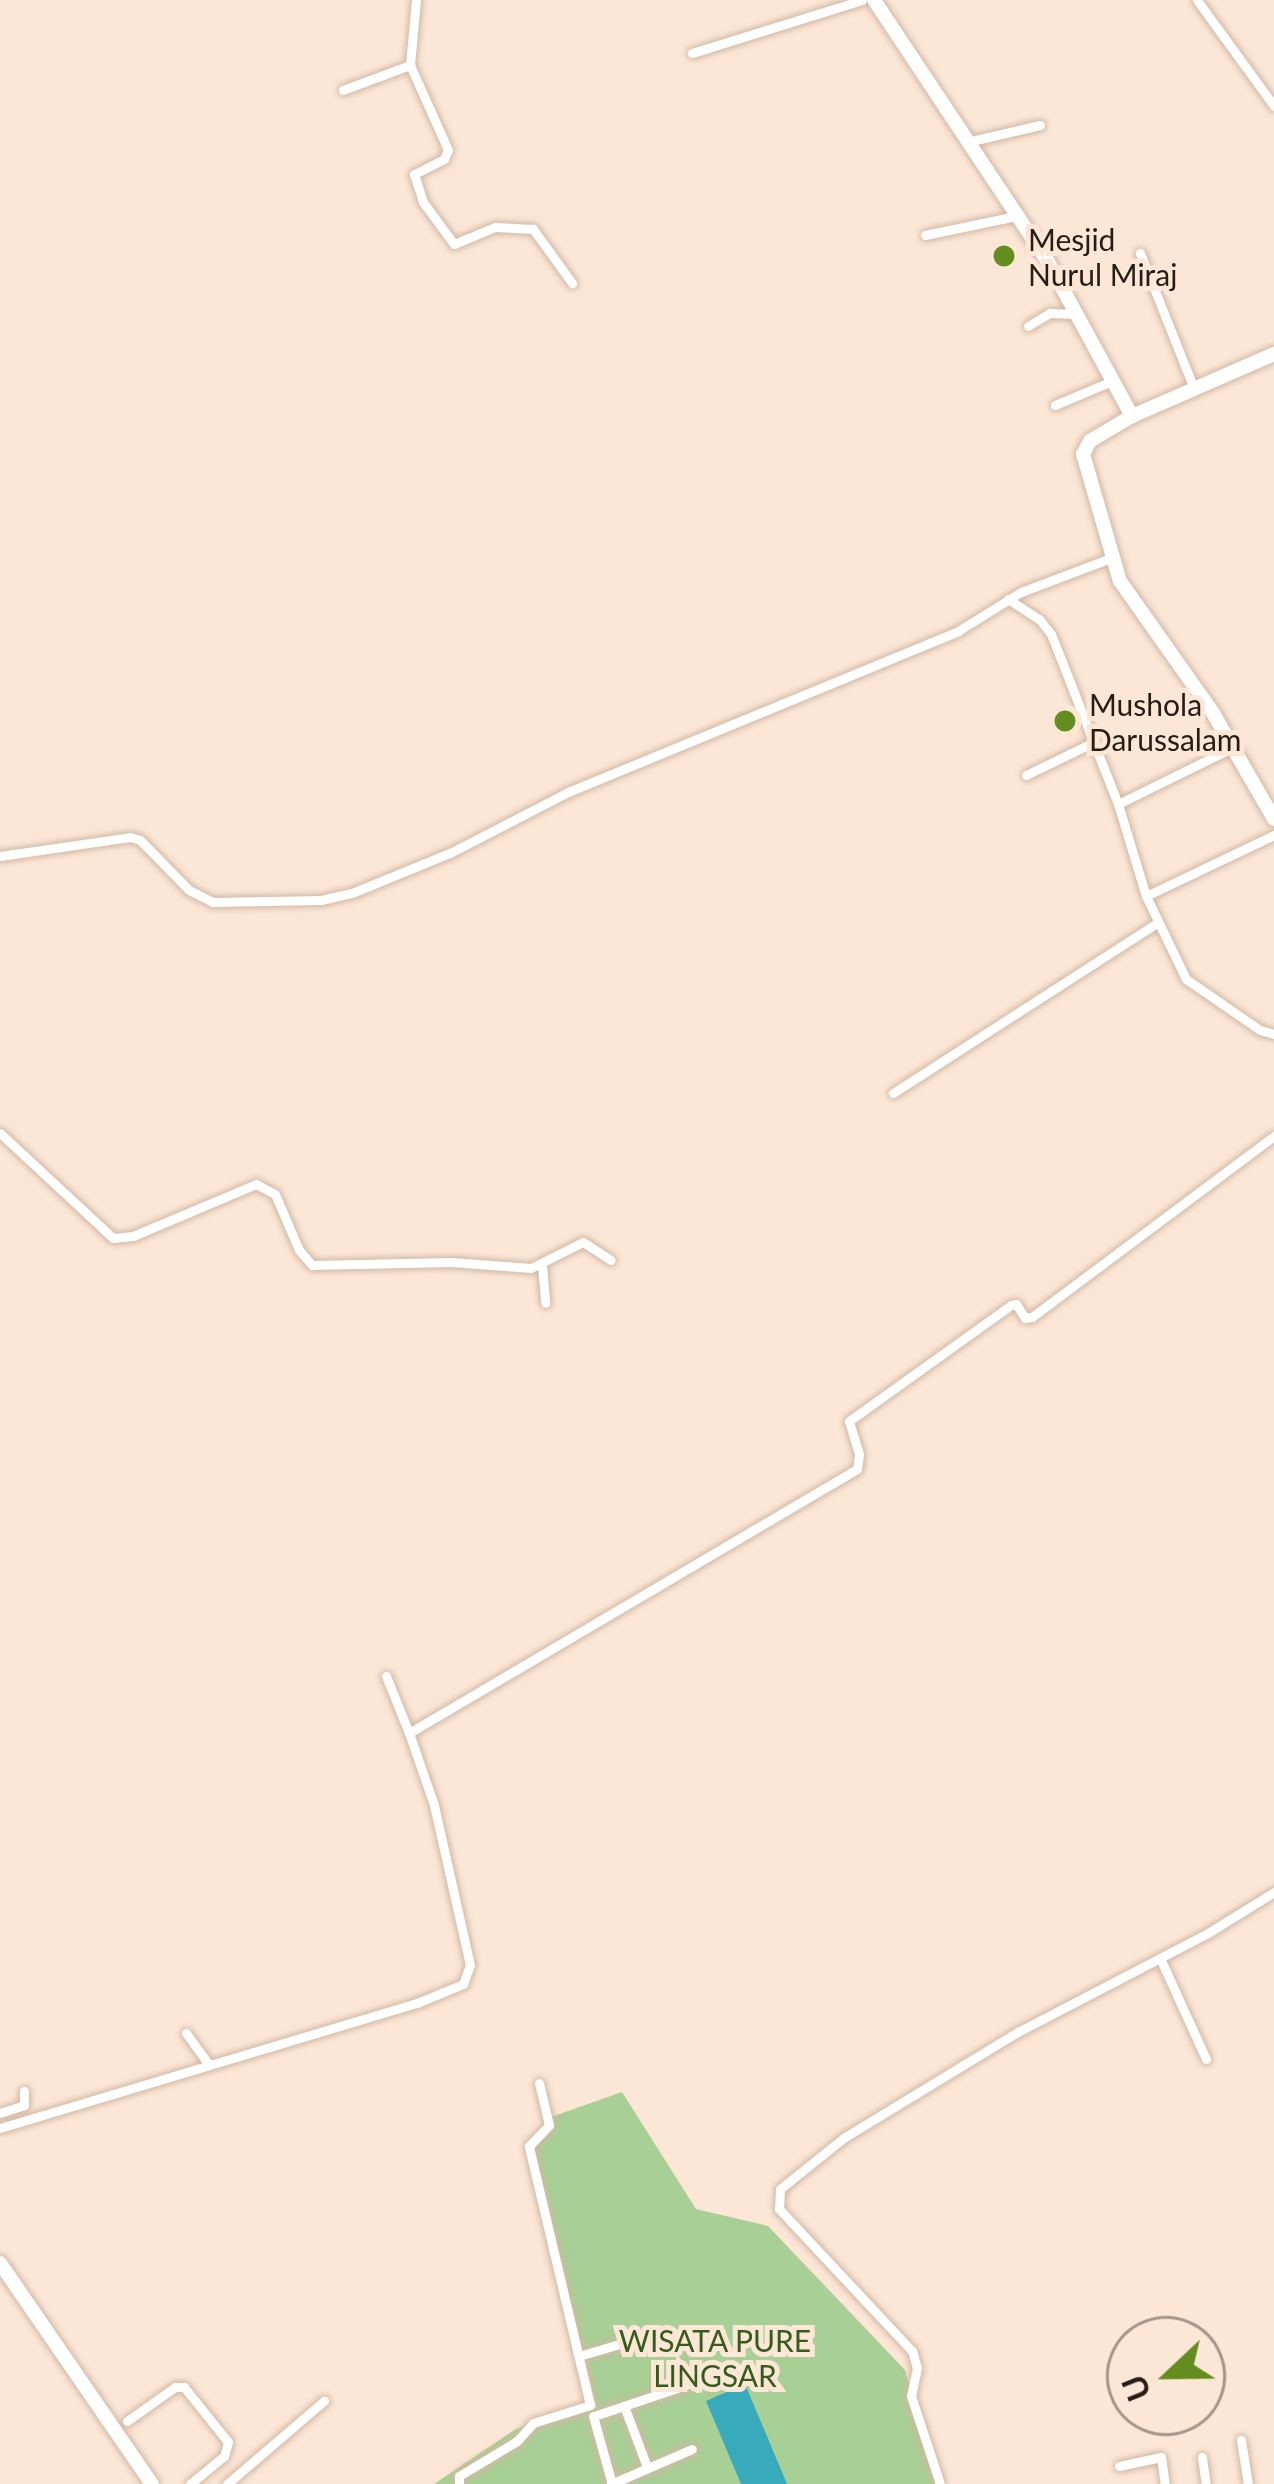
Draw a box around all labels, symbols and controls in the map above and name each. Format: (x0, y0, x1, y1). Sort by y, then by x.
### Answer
place label: Mesjid Nurul Miraj (1028, 221, 1177, 292)
marker: Mesjid Nurul Miraj (991, 243, 1017, 269)
place label: Mushola Darussalam (1089, 686, 1242, 756)
marker: Mushola Darussalam (1052, 708, 1078, 734)
north arrow (1106, 2316, 1226, 2436)
park label: WISATA PURE LINGSAR (618, 2322, 812, 2392)
text: U (1112, 2370, 1159, 2407)

